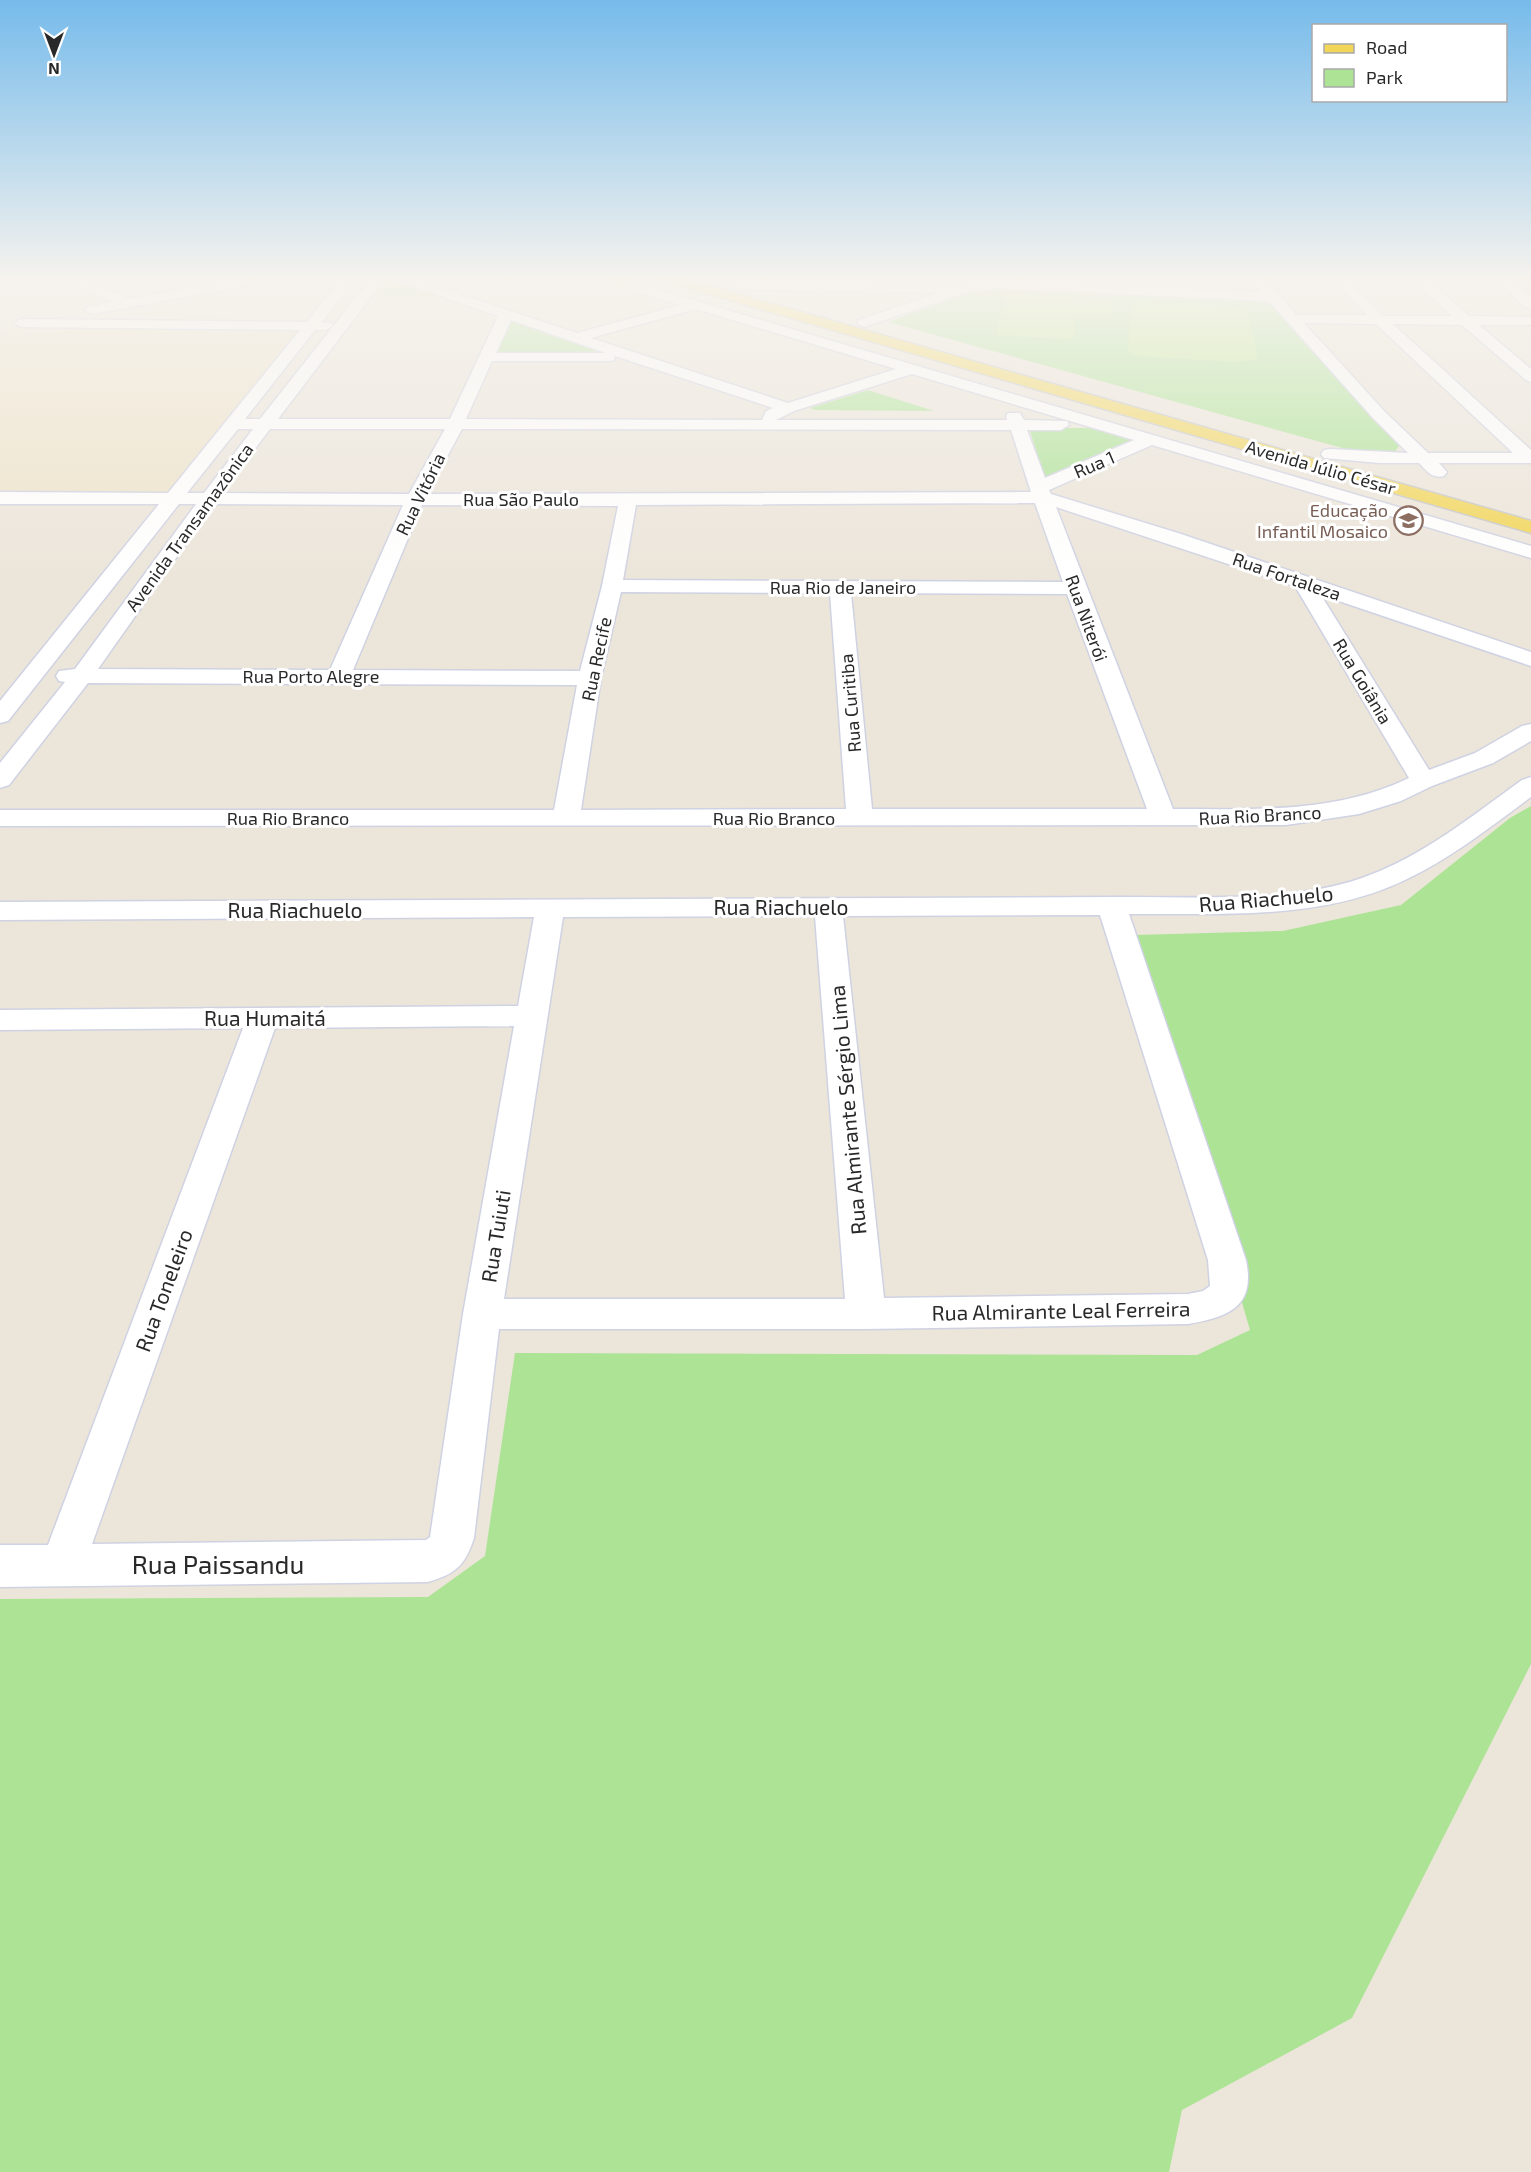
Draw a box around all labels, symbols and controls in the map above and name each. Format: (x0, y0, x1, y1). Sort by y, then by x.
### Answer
north arrow (24, 24, 84, 84)
legend (1312, 24, 1507, 102)
text: Road (1366, 36, 1407, 58)
text: N (48, 60, 60, 79)
text: Park (1366, 66, 1403, 88)
street label: Avenida Júlio César (1243, 435, 1399, 499)
street label: Avenida Transamazônica (121, 439, 257, 615)
street label: Rua 1 (1070, 446, 1118, 482)
street label: Rua Vitória (391, 449, 449, 539)
street label: Rua São Paulo (463, 488, 579, 510)
place label: Educação Infantil Mosaico (1257, 499, 1388, 542)
school or university icon: Educação Infantil Mosaico (1393, 504, 1425, 536)
street label: Rua Fortaleza (1230, 547, 1344, 605)
street label: Rua Niterói (1061, 572, 1113, 664)
street label: Rua Rio de Janeiro (770, 576, 916, 598)
street label: Rua Recife (576, 615, 616, 703)
street label: Rua Goiânia (1329, 634, 1397, 728)
street label: Rua Curitiba (835, 653, 865, 753)
street label: Rua Porto Alegre (243, 665, 379, 687)
street label: Rua Rio Branco (1198, 801, 1322, 829)
street label: Rua Rio Branco (227, 807, 349, 829)
street label: Rua Rio Branco (713, 807, 835, 829)
street label: Rua Riachuelo (1198, 880, 1334, 916)
street label: Rua Riachuelo (714, 894, 848, 919)
street label: Rua Riachuelo (228, 897, 362, 922)
street label: Rua Almirante Sérgio Lima (824, 984, 870, 1236)
street label: Rua Humaitá (204, 1005, 326, 1030)
street label: Rua Tuiuti (475, 1188, 515, 1284)
street label: Rua Toneleiro (129, 1225, 197, 1355)
street label: Rua Almirante Leal Ferreira (931, 1295, 1191, 1325)
street label: Rua Paissandu (132, 1548, 304, 1579)

